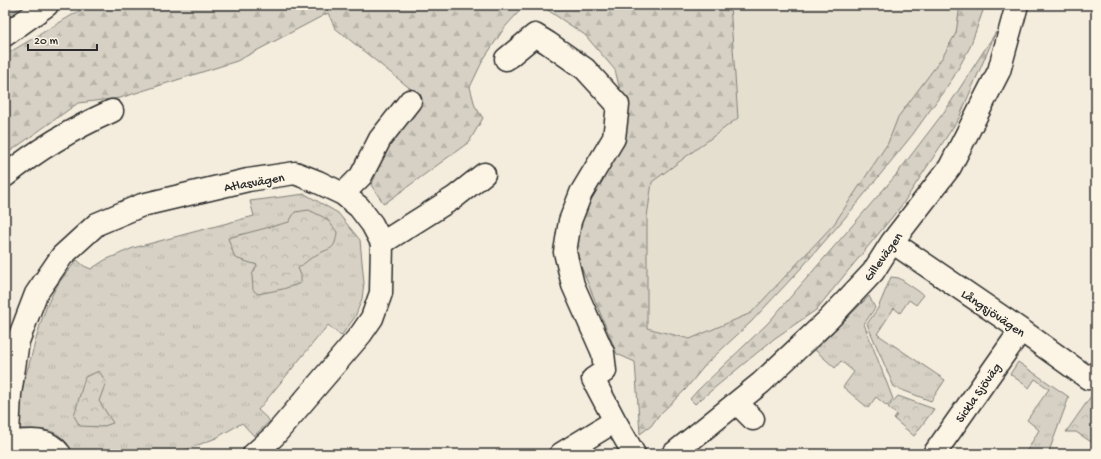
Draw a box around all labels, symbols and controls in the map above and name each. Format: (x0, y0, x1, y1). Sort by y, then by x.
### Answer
scale bar (28, 26, 97, 52)
text: 20 m (34, 35, 59, 49)
street label: Atlasvägen (223, 171, 287, 196)
street label: Gillevägen (861, 229, 907, 285)
street label: Långsjövägen (958, 287, 1028, 341)
street label: Sickla Sjöväg (953, 361, 1005, 426)

